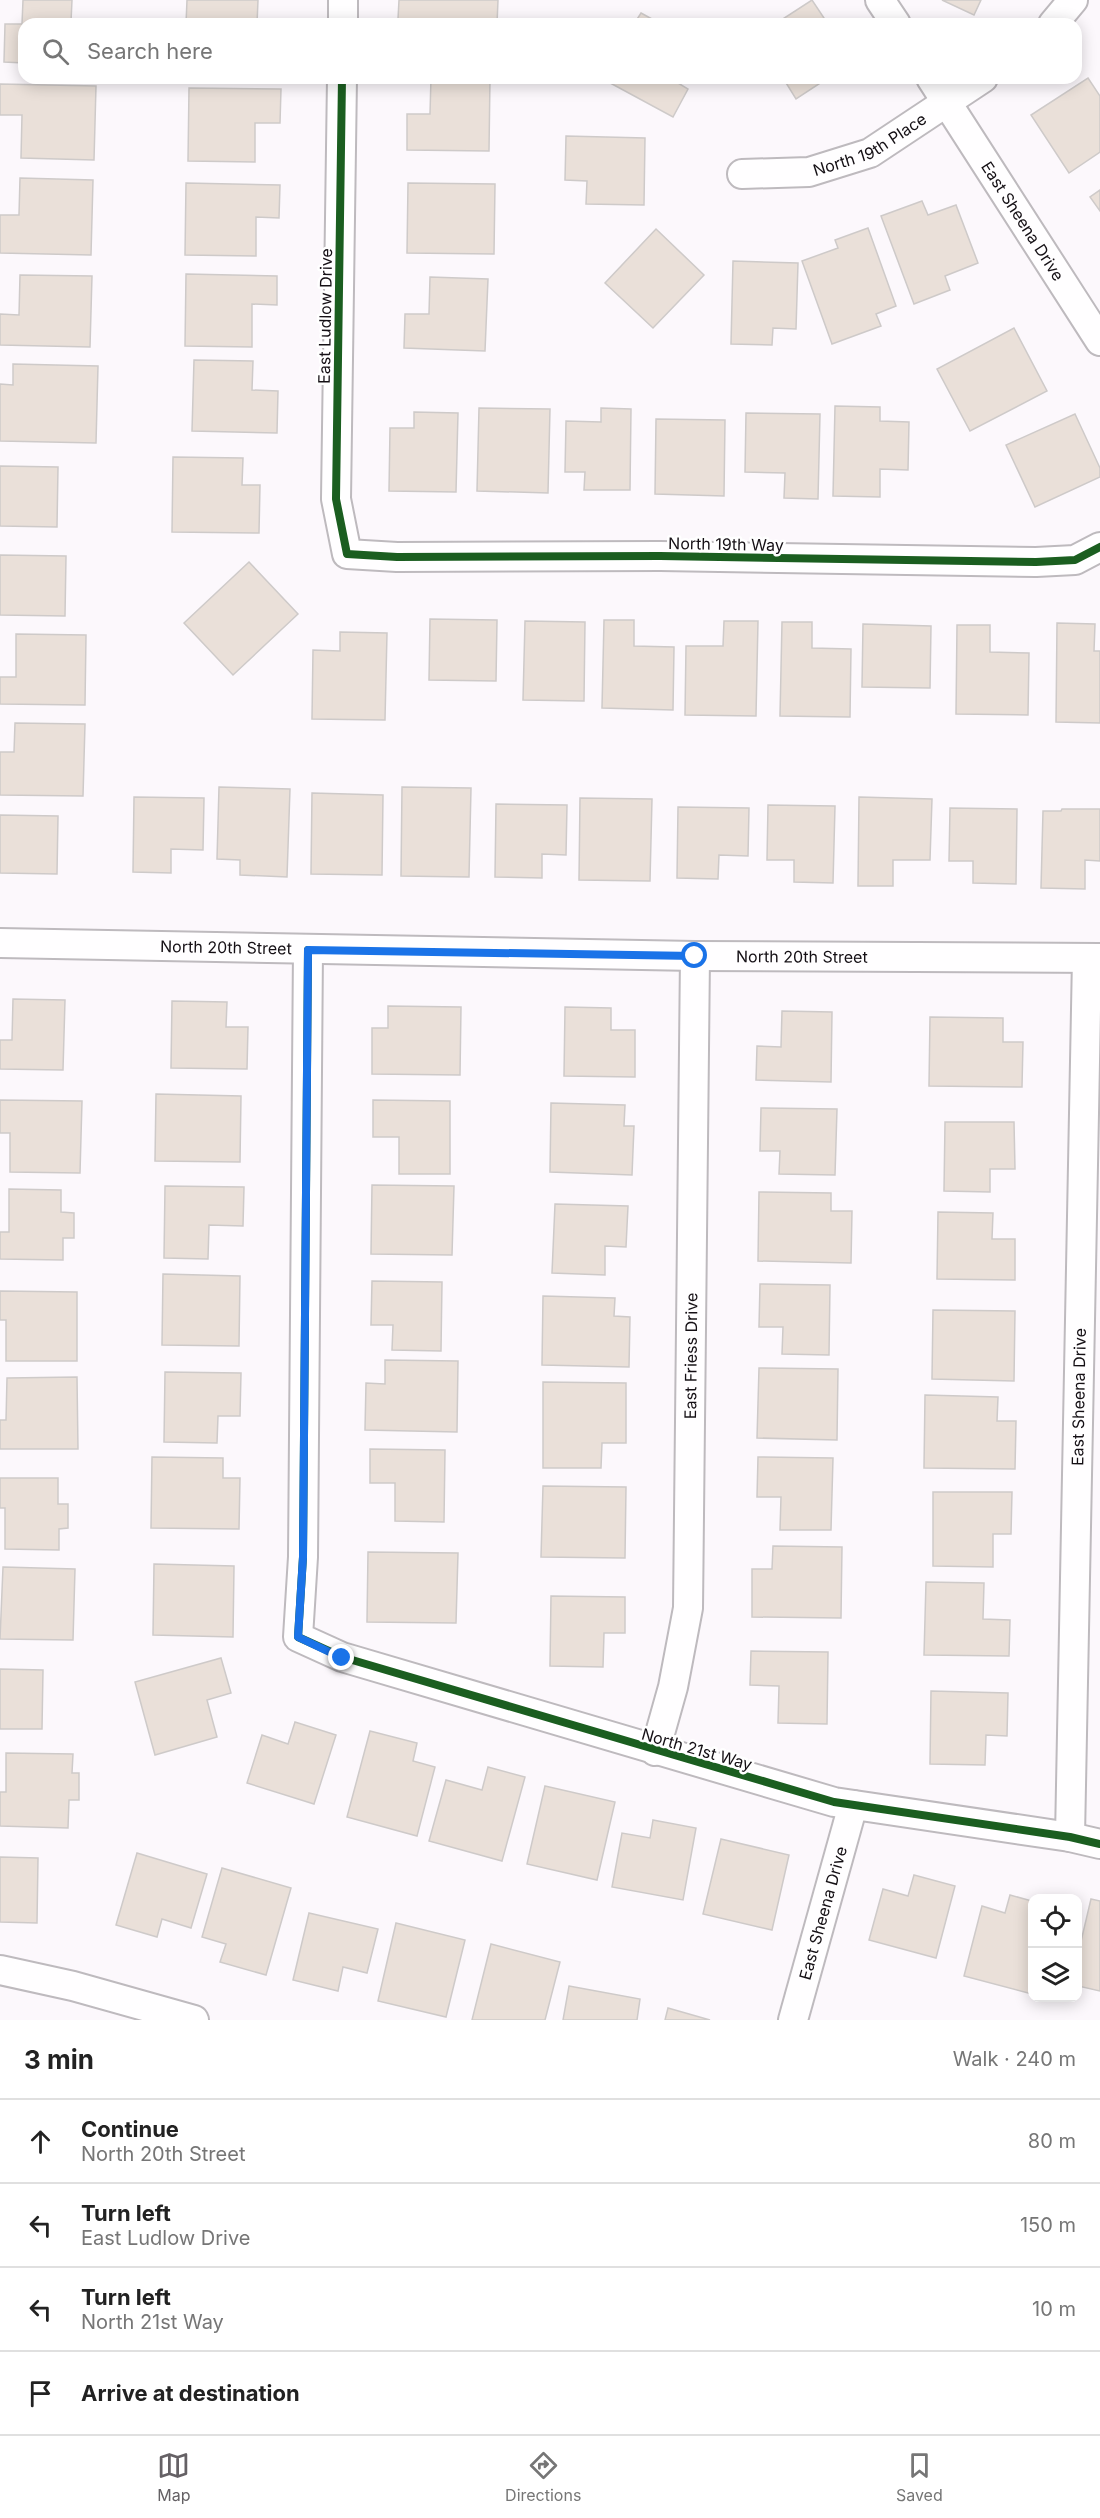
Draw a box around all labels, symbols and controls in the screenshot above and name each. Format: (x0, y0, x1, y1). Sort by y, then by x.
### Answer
search box (18, 18, 1082, 84)
icon: search (39, 35, 72, 68)
text: Search here (87, 38, 213, 64)
street label: North 19th Place (811, 109, 930, 180)
street label: East Sheena Drive (977, 158, 1069, 284)
street label: East Ludlow Drive (314, 248, 336, 384)
street label: North 19th Way (668, 533, 784, 555)
street label: North 20th Street (160, 936, 292, 958)
route start (681, 942, 707, 968)
street label: North 20th Street (736, 946, 868, 967)
street label: East Friess Drive (680, 1293, 701, 1419)
street label: East Sheena Drive (1067, 1328, 1090, 1466)
route end (328, 1644, 354, 1670)
street label: North 21st Way (639, 1724, 755, 1774)
street label: East Sheena Drive (795, 1844, 851, 1982)
map controls (1028, 1894, 1082, 2002)
button: locate (1028, 1894, 1082, 1948)
button: layers (1028, 1948, 1082, 2002)
text: 3 min (24, 2044, 94, 2075)
text: Walk · 240 m (953, 2047, 1076, 2071)
text: Continue (81, 2116, 179, 2142)
icon: ahead (24, 2125, 57, 2158)
text: 80 m (1028, 2129, 1076, 2153)
text: North 20th Street (81, 2142, 245, 2166)
text: Turn left (81, 2200, 171, 2226)
icon: left (24, 2209, 57, 2242)
text: 150 m (1020, 2213, 1076, 2237)
text: East Ludlow Drive (81, 2226, 250, 2250)
text: Turn left (81, 2284, 171, 2310)
icon: left (24, 2293, 57, 2326)
text: 10 m (1032, 2297, 1076, 2321)
text: North 21st Way (81, 2310, 224, 2334)
icon: arrive (24, 2377, 57, 2410)
text: Arrive at destination (81, 2380, 300, 2406)
tab: Map (157, 2449, 191, 2505)
tab: Directions (505, 2449, 581, 2505)
tab: Saved (896, 2449, 943, 2505)

